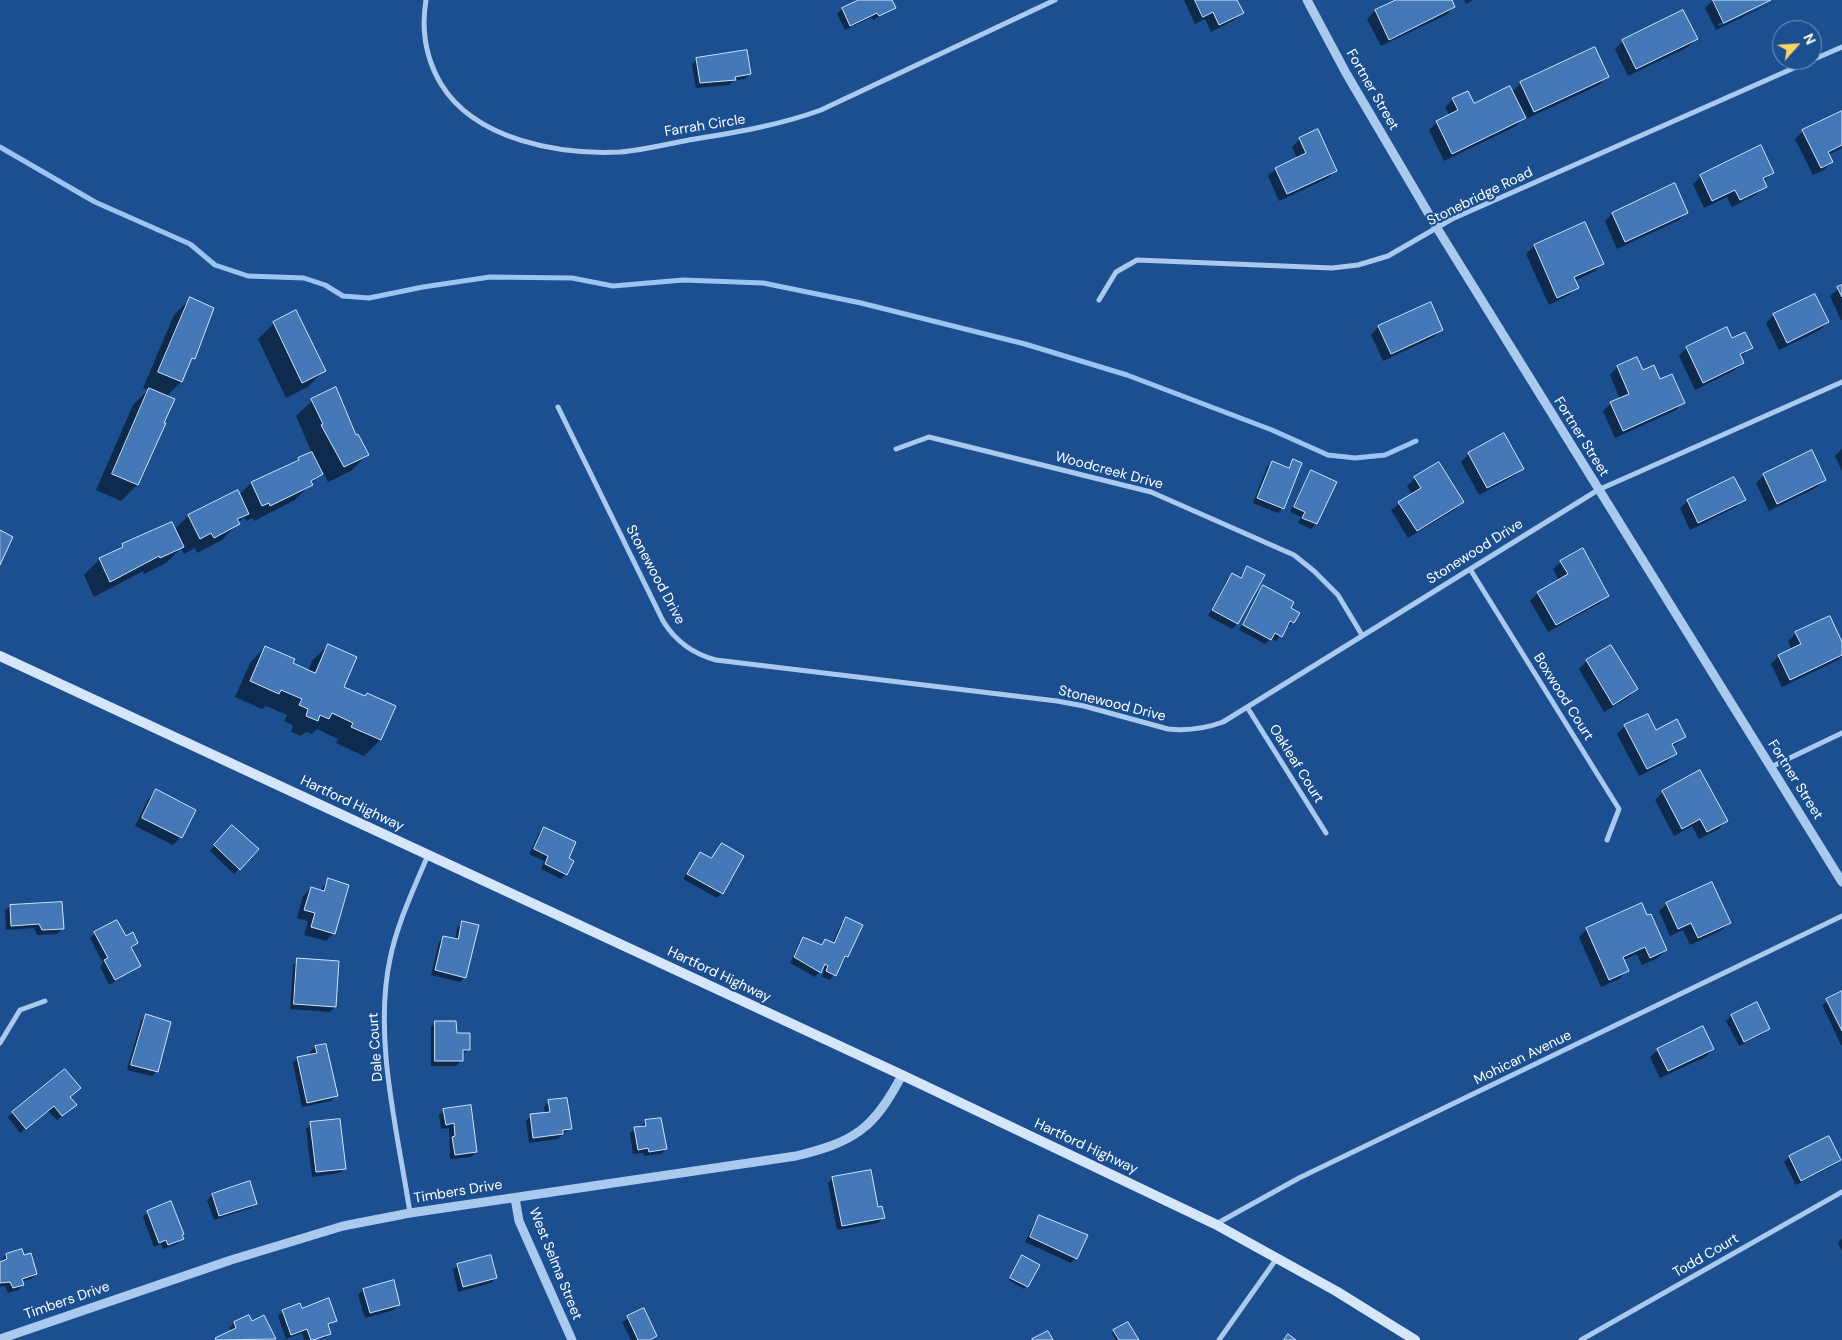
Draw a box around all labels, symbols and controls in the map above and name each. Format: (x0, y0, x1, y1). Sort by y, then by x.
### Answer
north arrow (1772, 20, 1822, 70)
text: N (1799, 30, 1820, 47)
street label: Fortner Street (1342, 47, 1402, 133)
street label: Farrah Circle (663, 111, 747, 141)
street label: Stonebridge Road (1424, 164, 1536, 230)
street label: Fortner Street (1550, 394, 1612, 480)
street label: Woodcreek Drive (1053, 449, 1165, 493)
street label: Stonewood Drive (1424, 516, 1526, 588)
street label: Stonewood Drive (622, 522, 688, 628)
street label: Boxwood Court (1529, 650, 1597, 744)
street label: Stonewood Drive (1057, 683, 1167, 725)
street label: Oakleaf Court (1265, 722, 1327, 806)
street label: Fortner Street (1764, 737, 1826, 823)
street label: Hartford Highway (298, 773, 406, 835)
street label: Hartford Highway (665, 944, 773, 1006)
street label: Dale Court (365, 1012, 387, 1082)
street label: Mohican Avenue (1471, 1027, 1575, 1089)
street label: Hartford Highway (1032, 1116, 1140, 1178)
street label: Timbers Drive (412, 1177, 504, 1207)
street label: West Selma Street (525, 1205, 585, 1323)
street label: Todd Court (1670, 1230, 1742, 1282)
street label: Timbers Drive (22, 1278, 112, 1324)

